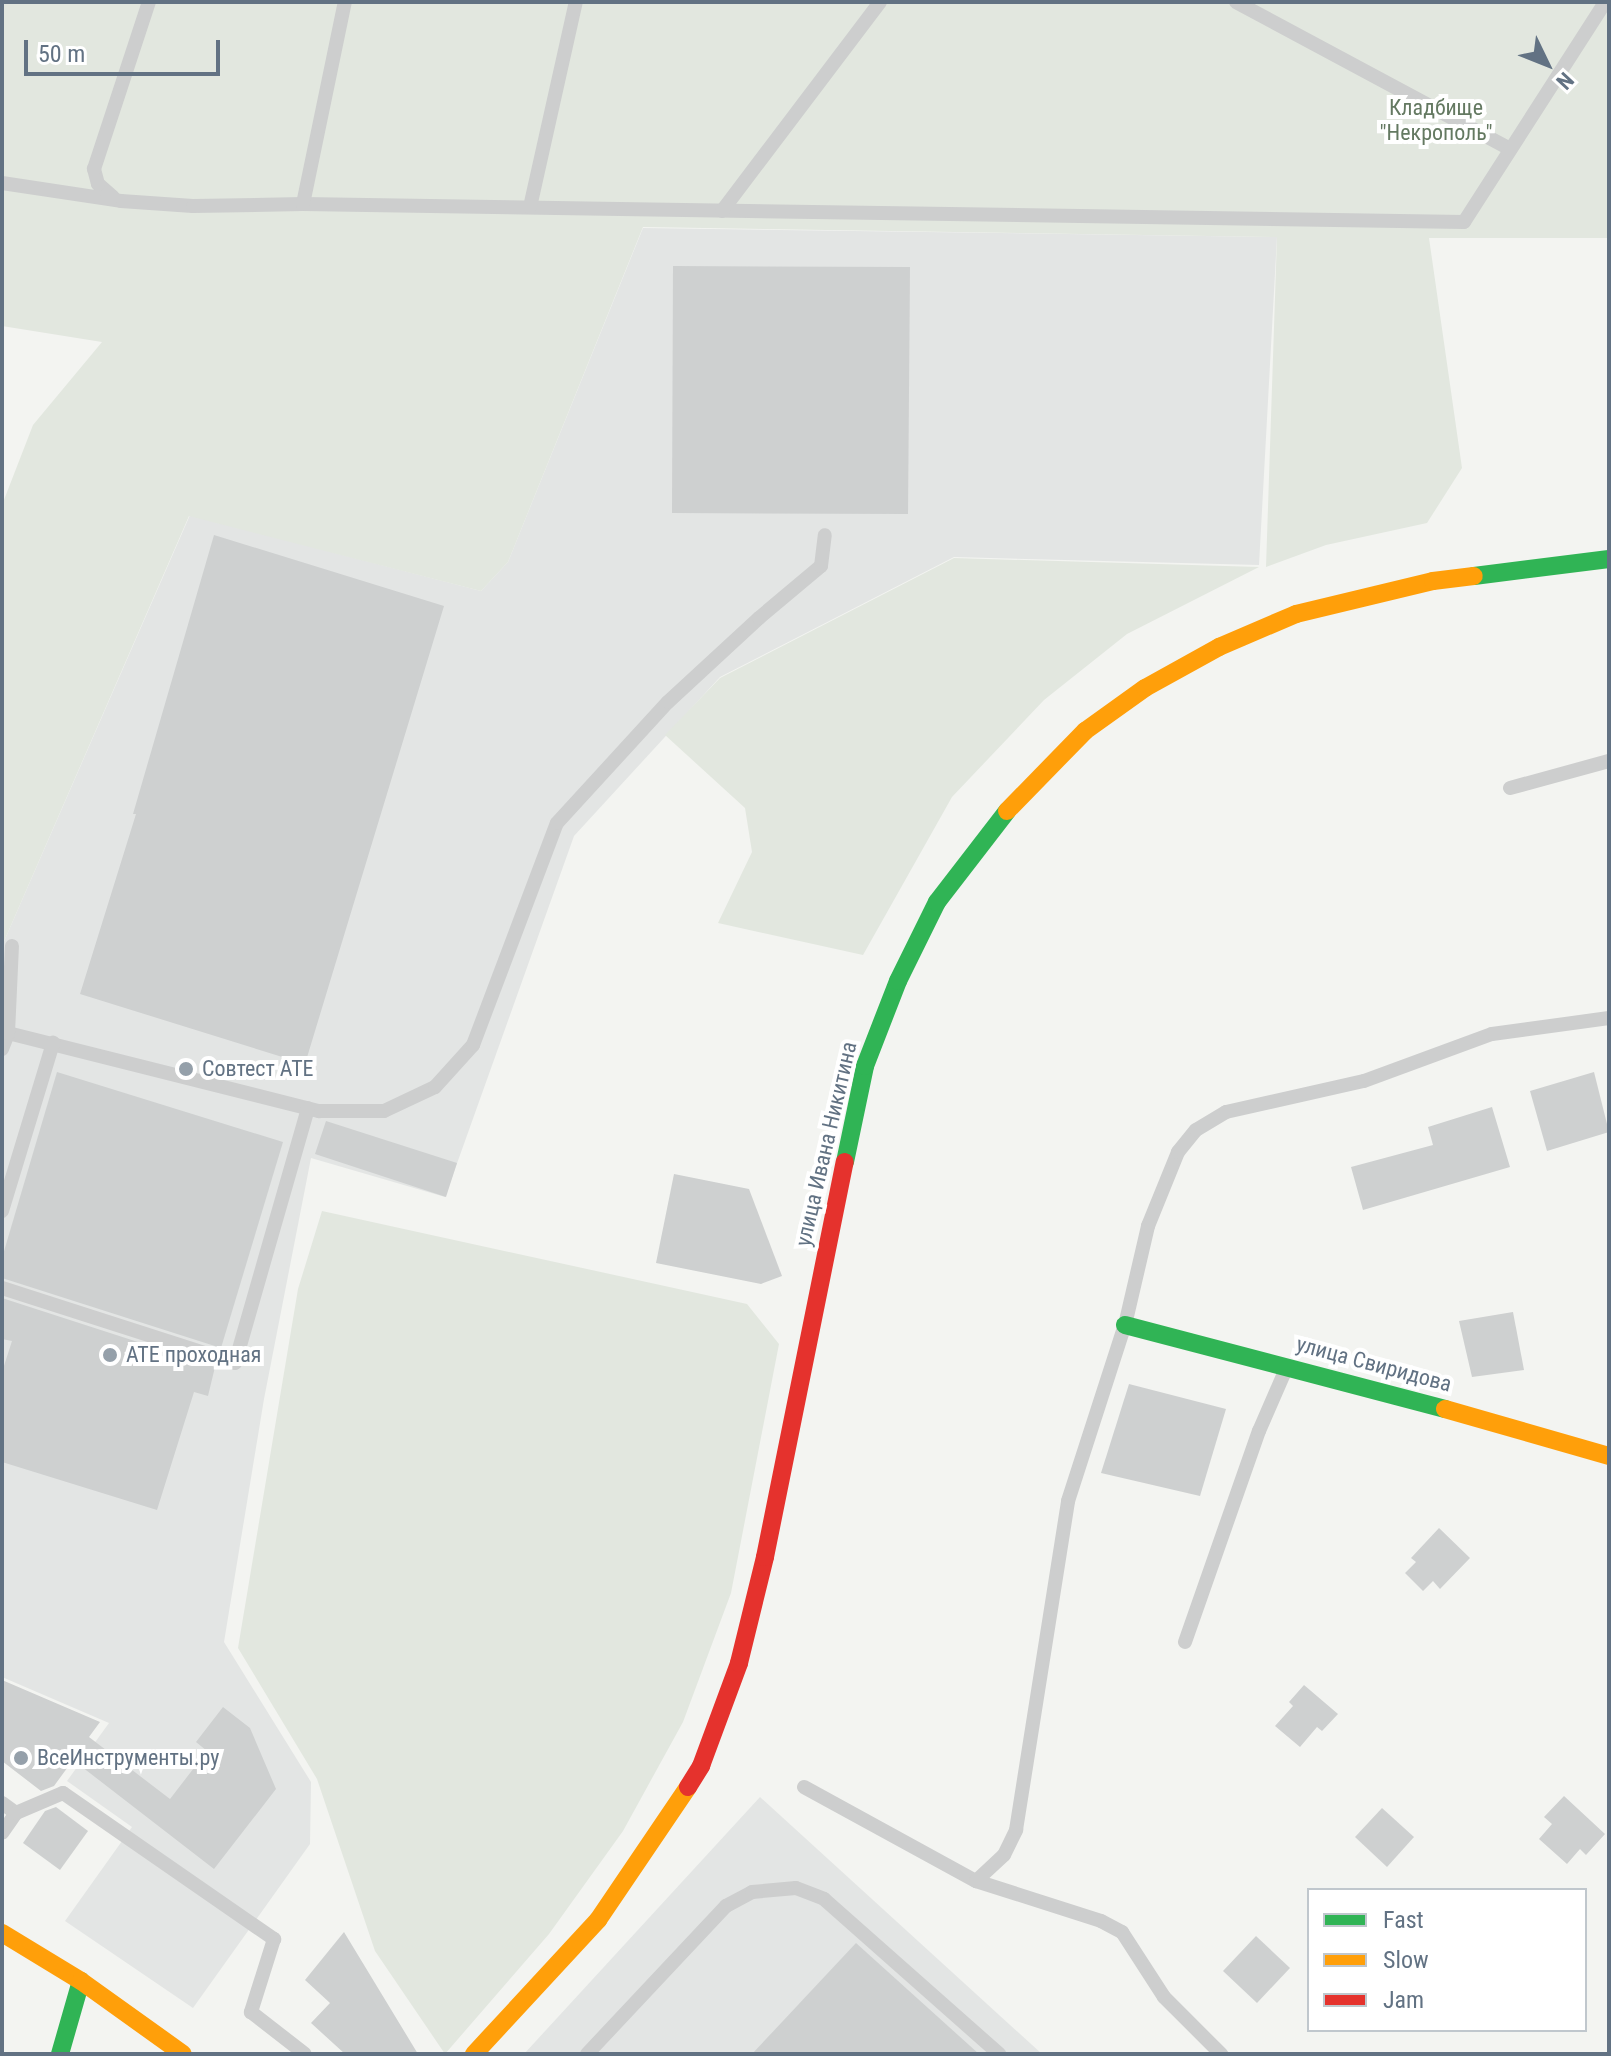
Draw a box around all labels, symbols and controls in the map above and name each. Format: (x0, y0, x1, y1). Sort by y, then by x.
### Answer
scale bar (28, 24, 224, 74)
north arrow (1507, 24, 1587, 104)
text: 50 m (38, 40, 85, 68)
text: N (1551, 67, 1579, 94)
park label: Кладбище "Некрополь" (1380, 94, 1492, 146)
street label: улица Ивана Никитина (790, 1039, 862, 1249)
place label: Совтест АТЕ (202, 1056, 314, 1082)
marker: Совтест АТЕ (177, 1060, 195, 1078)
street label: улица Свиридова (1294, 1331, 1454, 1397)
place label: АТЕ проходная (126, 1342, 261, 1368)
marker: АТЕ проходная (101, 1346, 119, 1364)
place label: ВсеИнструменты.ру (37, 1745, 219, 1771)
marker: ВсеИнструменты.ру (12, 1749, 30, 1767)
legend (1307, 1888, 1587, 2032)
text: Fast (1383, 1906, 1424, 1934)
text: Slow (1383, 1946, 1429, 1974)
text: Jam (1383, 1986, 1424, 2014)

